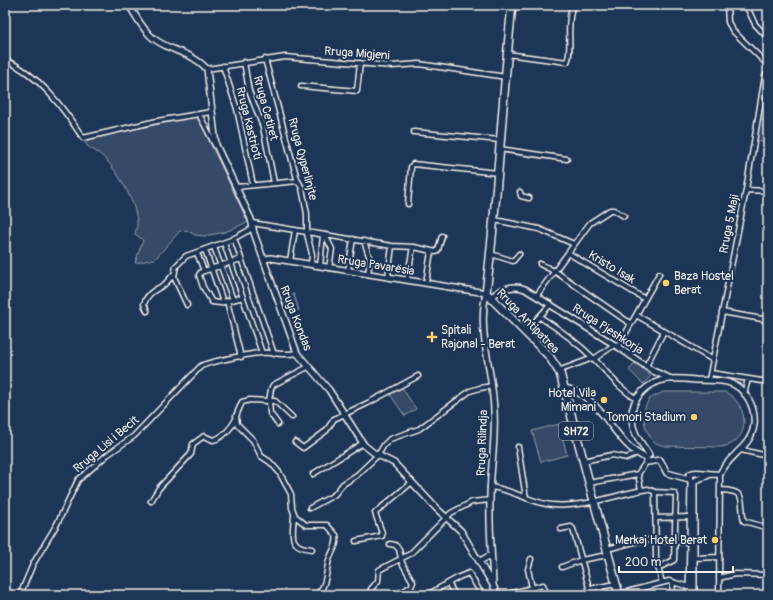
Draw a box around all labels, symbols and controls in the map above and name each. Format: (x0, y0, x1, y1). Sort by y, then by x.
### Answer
street label: Rruga Migjeni (324, 44, 390, 63)
street label: Rruga Cetiret (250, 74, 281, 142)
street label: Rruga Kastrioti (232, 85, 265, 161)
street label: Rruga Qyperlinjte (284, 116, 321, 202)
street label: Rruga 5 Maji (716, 193, 743, 255)
street label: Kristo Isak (585, 248, 638, 287)
street label: Rruga Pavarësia (336, 252, 416, 279)
place label: Baza Hostel Berat (674, 269, 734, 298)
marker: Baza Hostel Berat (661, 278, 671, 288)
street label: Rruga Kondas (276, 283, 315, 354)
street label: Rruga Antipatrea (493, 286, 563, 357)
street label: Rruga Pjeshkorja (569, 301, 646, 358)
place label: Spitali Rajonal - Berat (441, 323, 515, 352)
marker: Spitali Rajonal - Berat (426, 331, 438, 343)
place label: Hotel Vila Mimani (548, 386, 596, 415)
marker: Hotel Vila Mimani (599, 395, 609, 405)
street label: Rruga Rilindja (474, 409, 491, 476)
place label: Tomori Stadium (606, 410, 686, 425)
street label: Rruga Lisi i Becit (70, 412, 142, 476)
marker: Tomori Stadium (689, 412, 699, 422)
road number: SH72 (559, 422, 593, 440)
place label: Merkaj Hotel Berat (615, 533, 707, 548)
marker: Merkaj Hotel Berat (710, 535, 720, 545)
scale bar (619, 548, 733, 574)
text: 200 m (625, 555, 662, 570)

